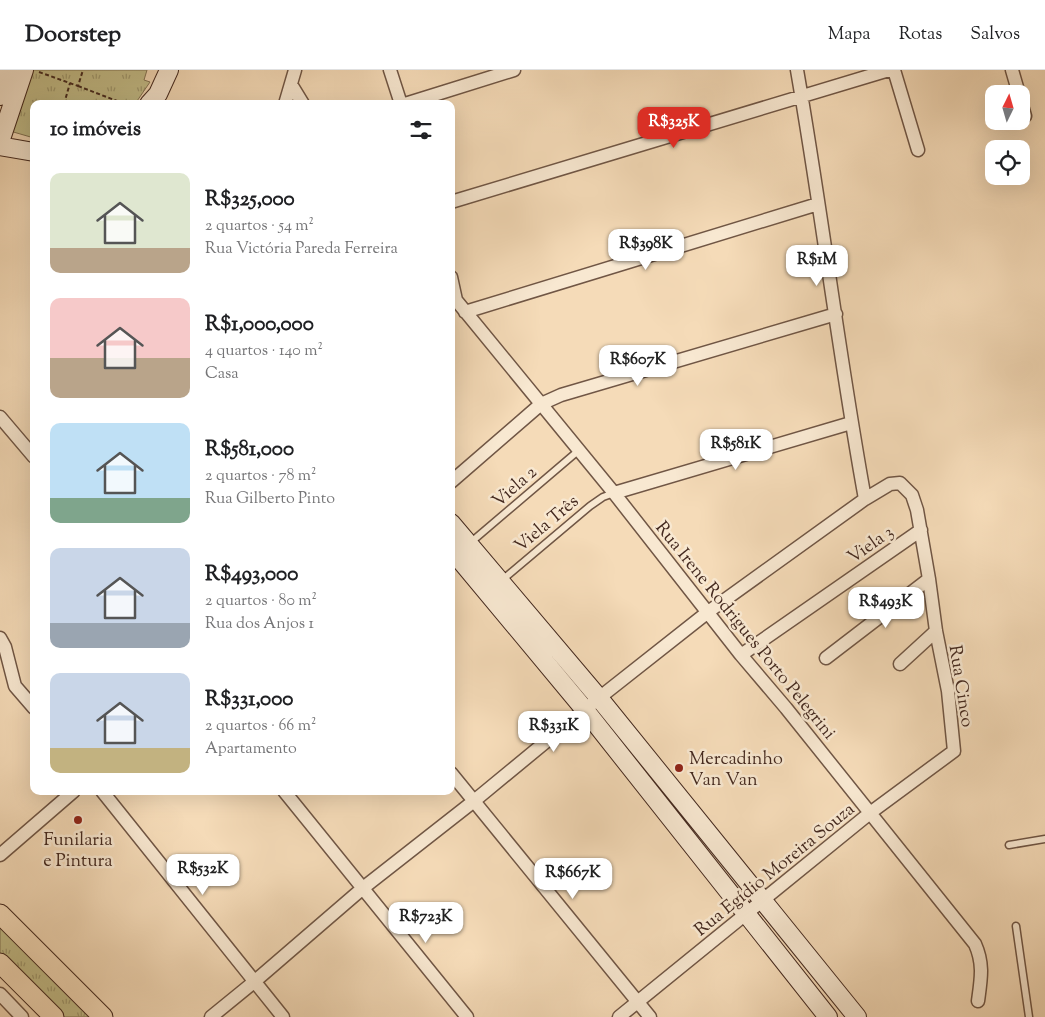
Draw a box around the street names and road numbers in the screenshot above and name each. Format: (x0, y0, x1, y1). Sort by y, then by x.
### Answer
street label: Viela 2 (487, 460, 544, 515)
street label: Viela Três (509, 490, 585, 559)
street label: Rua Irene Rodrigues Porto Pelegrini (648, 517, 841, 746)
street label: Viela 3 (843, 520, 900, 571)
street label: Rua Cinco (941, 643, 979, 729)
street label: Rua Egídio Moreira Souza (689, 798, 861, 943)

